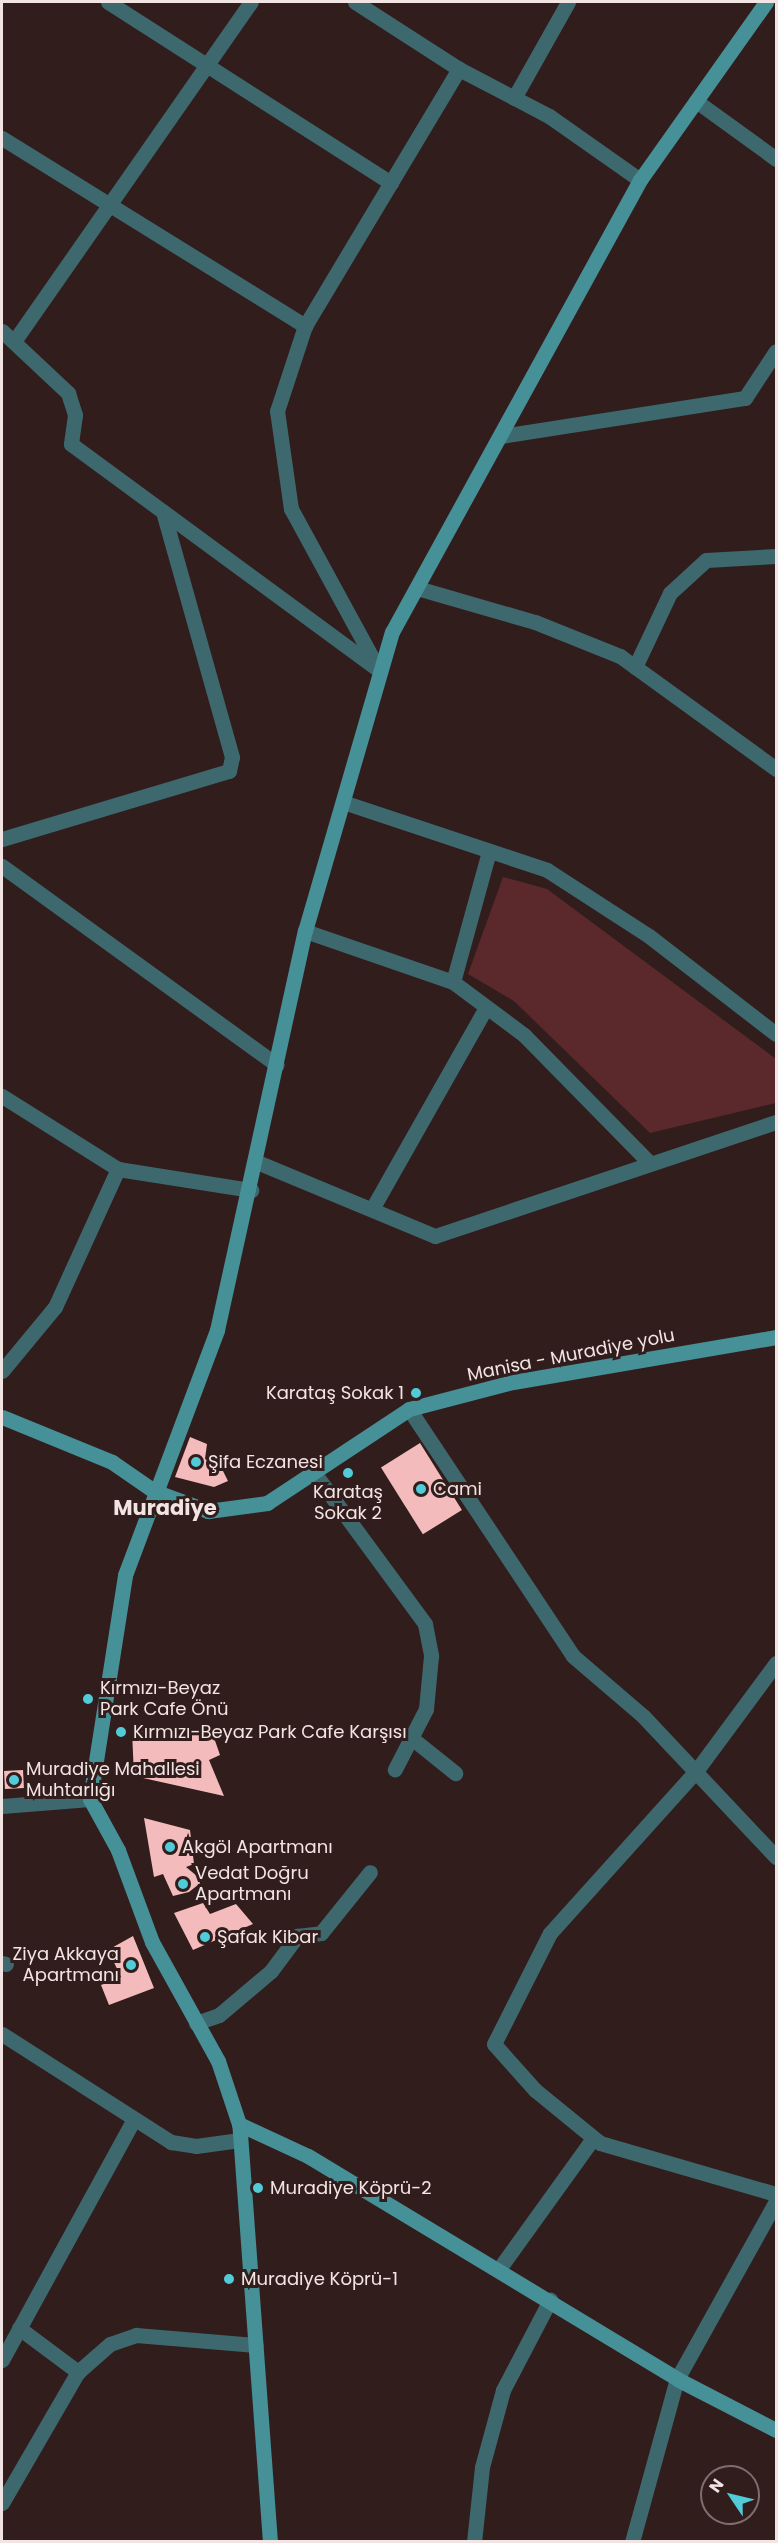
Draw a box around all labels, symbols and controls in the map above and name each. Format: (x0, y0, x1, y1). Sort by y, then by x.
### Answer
street label: Manisa - Muradiye yolu (465, 1324, 677, 1386)
place label: Karataş Sokak 1 (266, 1382, 404, 1404)
marker: Karataş Sokak 1 (409, 1386, 423, 1400)
place label: Şifa Eczanesi (208, 1451, 323, 1473)
marker: Şifa Eczanesi (189, 1455, 203, 1469)
marker: Karataş Sokak 2 (341, 1466, 355, 1480)
place label: Cami (433, 1478, 482, 1500)
place label: Karataş Sokak 2 (313, 1482, 383, 1524)
marker: Cami (414, 1482, 428, 1496)
district label: Muradiye (113, 1495, 217, 1521)
place label: Kırmızı-Beyaz Park Cafe Önü (100, 1678, 229, 1720)
marker: Kırmızı-Beyaz Park Cafe Önü (81, 1692, 95, 1706)
place label: Kırmızı-Beyaz Park Cafe Karşısı (133, 1721, 407, 1743)
marker: Kırmızı-Beyaz Park Cafe Karşısı (114, 1725, 128, 1739)
place label: Muradiye Mahallesi Muhtarlığı (26, 1759, 200, 1802)
marker: Muradiye Mahallesi Muhtarlığı (7, 1773, 21, 1787)
place label: Akgöl Apartmanı (182, 1836, 333, 1858)
marker: Akgöl Apartmanı (163, 1840, 177, 1854)
place label: Vedat Doğru Apartmanı (195, 1863, 309, 1906)
marker: Vedat Doğru Apartmanı (176, 1877, 190, 1891)
place label: Şafak Kibar (217, 1926, 318, 1948)
marker: Şafak Kibar (198, 1930, 212, 1944)
place label: Ziya Akkaya Apartmanı (13, 1944, 119, 1986)
marker: Ziya Akkaya Apartmanı (124, 1958, 138, 1972)
place label: Muradiye Köprü-2 (270, 2177, 432, 2199)
marker: Muradiye Köprü-2 (251, 2181, 265, 2195)
place label: Muradiye Köprü-1 (241, 2268, 398, 2290)
marker: Muradiye Köprü-1 (222, 2272, 236, 2286)
north arrow (700, 2465, 760, 2525)
text: N (704, 2474, 729, 2497)

